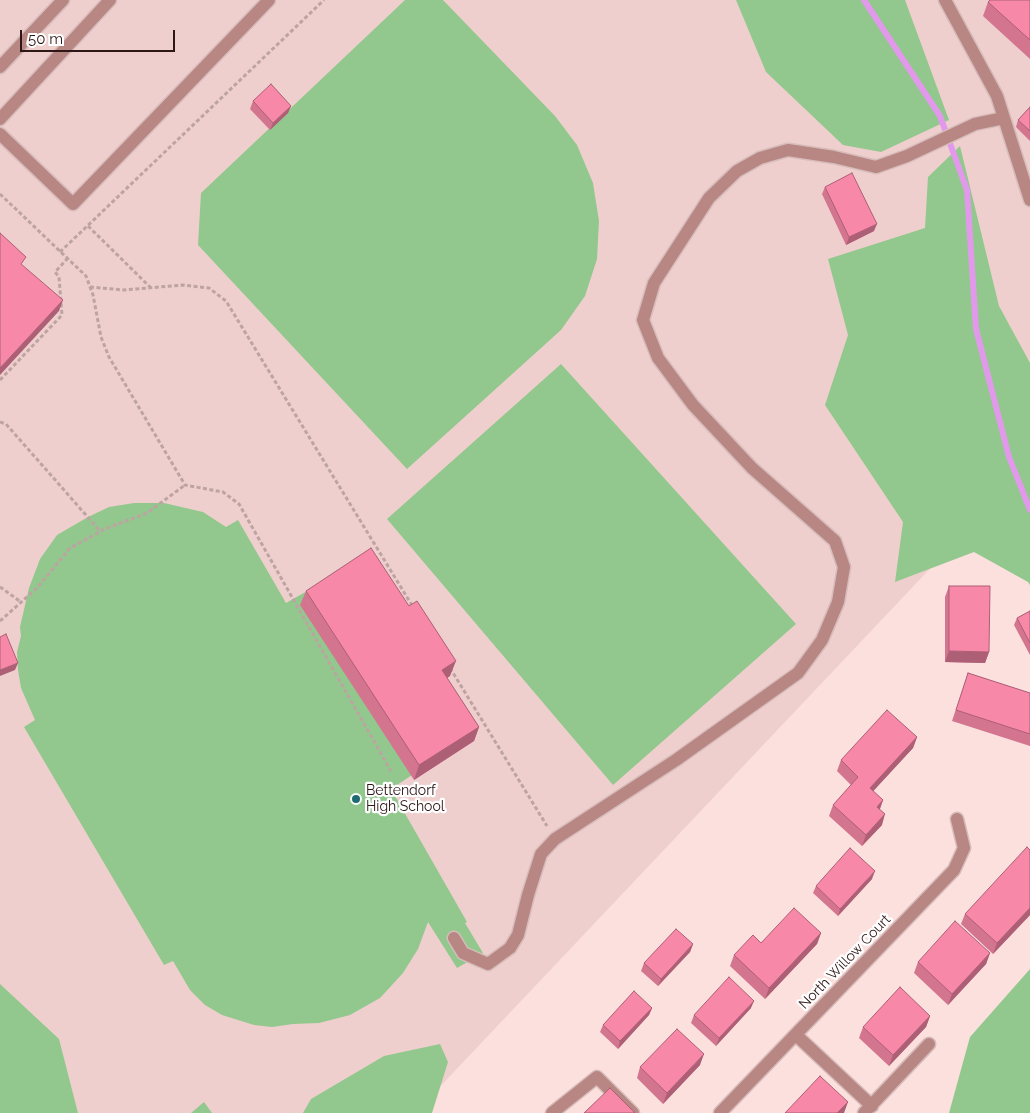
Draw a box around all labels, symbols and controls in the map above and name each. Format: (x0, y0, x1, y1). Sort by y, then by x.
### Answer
scale bar (22, 20, 178, 52)
text: 50 m (28, 30, 63, 48)
place label: Bettendorf High School (366, 783, 445, 816)
marker: Bettendorf High School (350, 793, 362, 805)
street label: North Willow Court (796, 911, 894, 1013)

